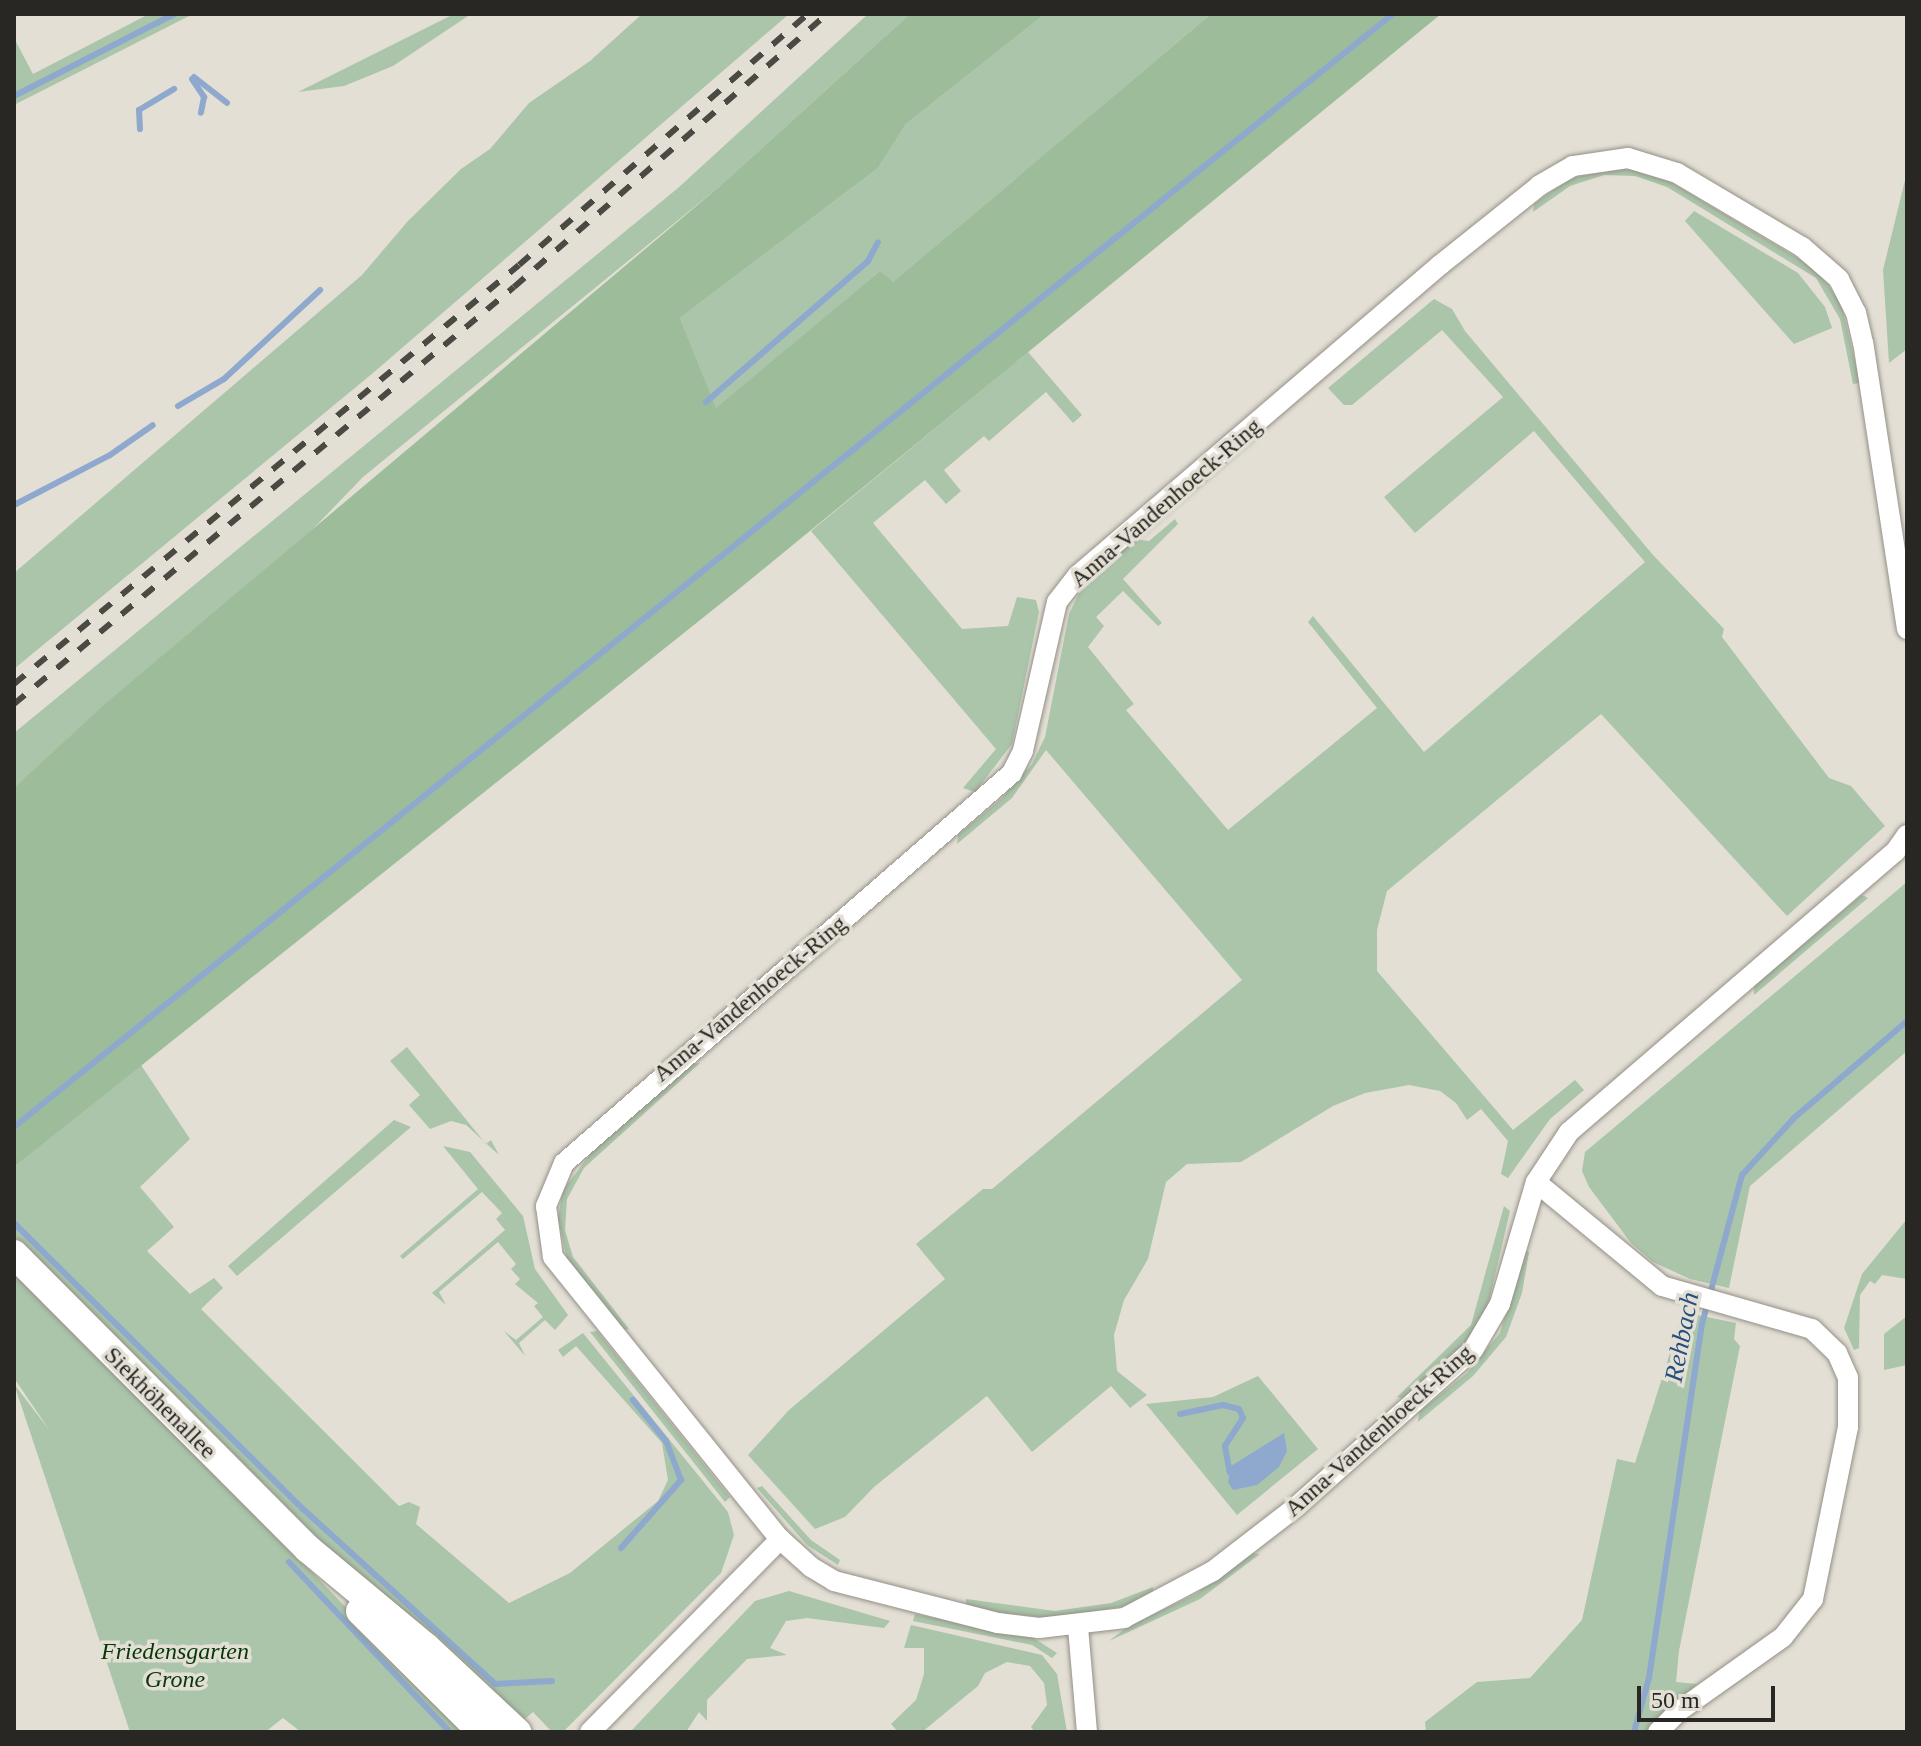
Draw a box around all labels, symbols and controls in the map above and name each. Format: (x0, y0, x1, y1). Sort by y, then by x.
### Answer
street label: Anna-Vandenhoeck-Ring (1065, 412, 1267, 594)
street label: Anna-Vandenhoeck-Ring (647, 910, 853, 1088)
water label: Rehbach (1658, 1289, 1706, 1385)
street label: Anna-Vandenhoeck-Ring (1279, 1339, 1479, 1523)
street label: Siekhöhenallee (98, 1341, 222, 1465)
park label: Friedensgarten Grone (101, 1638, 249, 1694)
scale bar (1641, 1670, 1779, 1720)
text: 50 m (1651, 1687, 1700, 1713)

